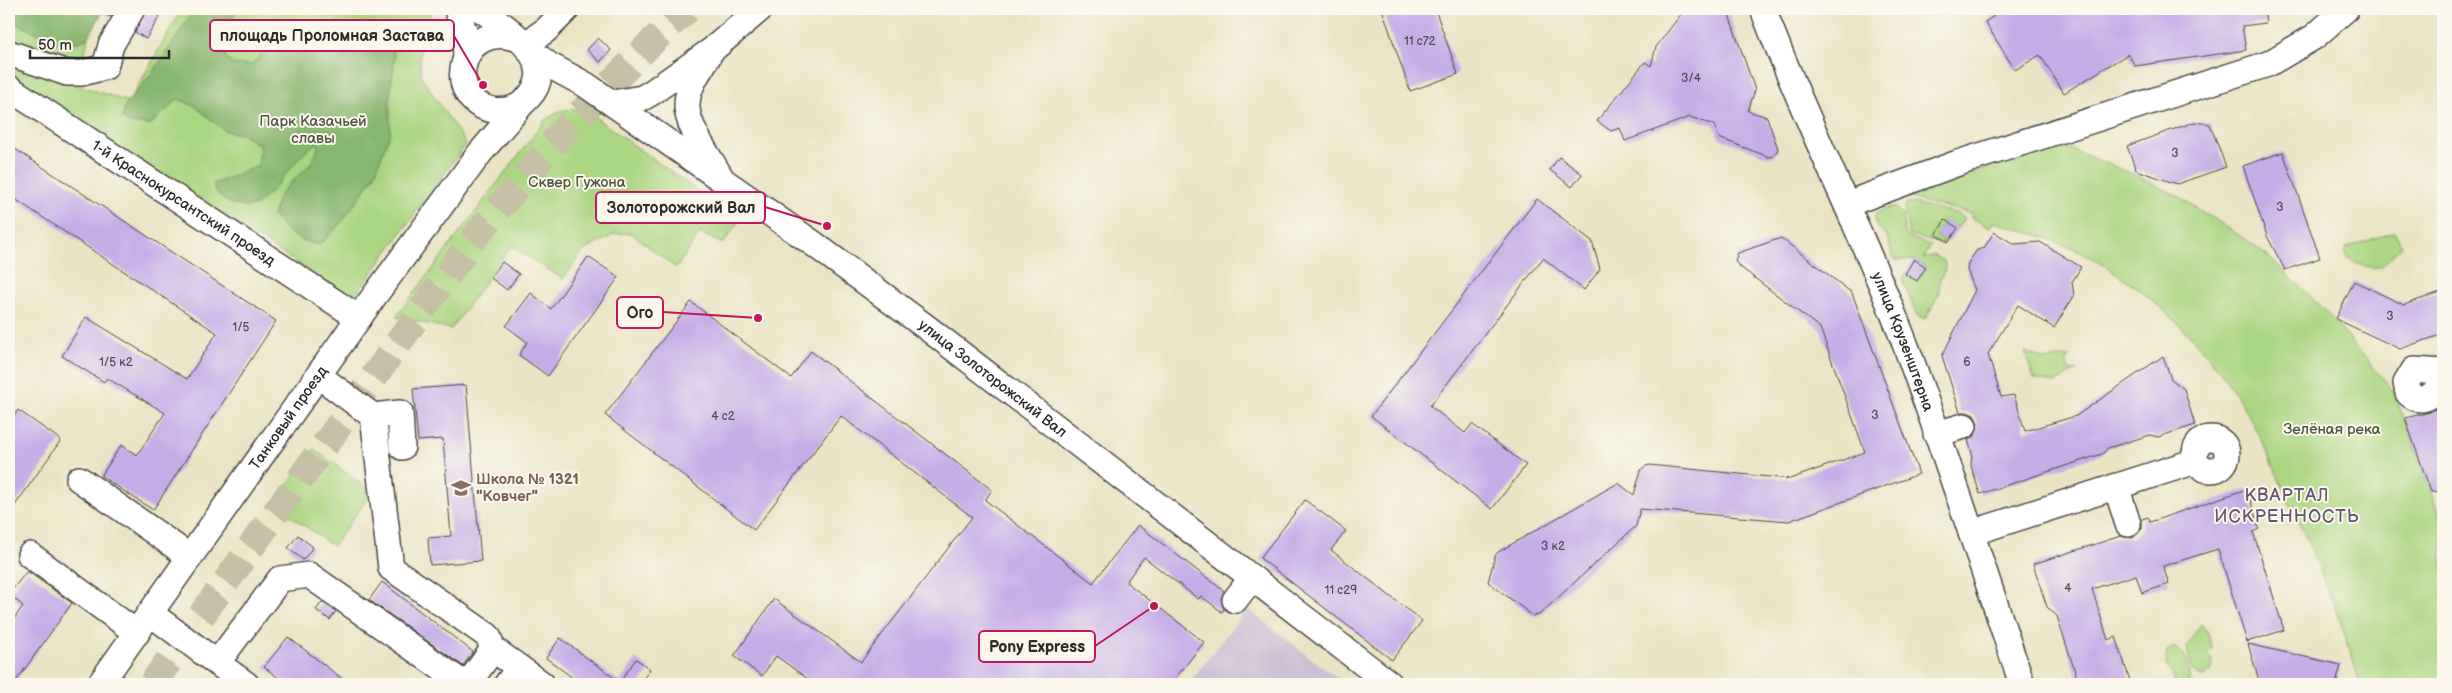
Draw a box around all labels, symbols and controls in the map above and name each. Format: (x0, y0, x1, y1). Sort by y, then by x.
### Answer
callout: площадь Проломная Застава (210, 20, 454, 51)
text: площадь Проломная Застава (220, 27, 445, 46)
scale bar (30, 28, 169, 60)
house number: 11 с72 (1404, 34, 1436, 49)
text: 50 m (38, 36, 72, 55)
house number: 3/4 (1681, 71, 1702, 86)
park label: Парк Казачьей славы (259, 112, 367, 148)
street label: 1-й Краснокурсантский проезд (88, 136, 279, 270)
house number: 3 (2171, 146, 2179, 161)
park label: Сквер Гужона (528, 173, 626, 192)
callout: Золоторожский Вал (596, 192, 765, 223)
text: Золоторожский Вал (607, 199, 756, 218)
house number: 3 (2276, 200, 2284, 215)
street label: улица Крузенштерна (1868, 269, 1938, 414)
callout: Ого (617, 297, 663, 328)
text: Ого (627, 304, 654, 323)
house number: 3 (2386, 309, 2394, 324)
street label: улица Золоторожский Вал (915, 315, 1071, 441)
house number: 1/5 (233, 320, 250, 335)
house number: 1/5 к2 (99, 355, 133, 370)
house number: 6 (1963, 355, 1971, 370)
street label: Танковый проезд (245, 362, 331, 473)
house number: 3 (1871, 408, 1879, 423)
house number: 4 с2 (711, 409, 735, 424)
park label: Зелёная река (2283, 420, 2381, 439)
place label: Школа № 1321 "Ковчег" (476, 470, 579, 506)
school or university icon: Школа № 1321 "Ковчег" (450, 477, 472, 499)
district label: КВАРТАЛ ИСКРЕННОСТЬ (2214, 485, 2360, 527)
house number: 3 к2 (1541, 539, 1565, 554)
house number: 4 (2064, 581, 2072, 596)
house number: 11 с29 (1325, 583, 1357, 598)
callout: Pony Express (979, 631, 1095, 662)
text: Pony Express (989, 638, 1085, 657)

